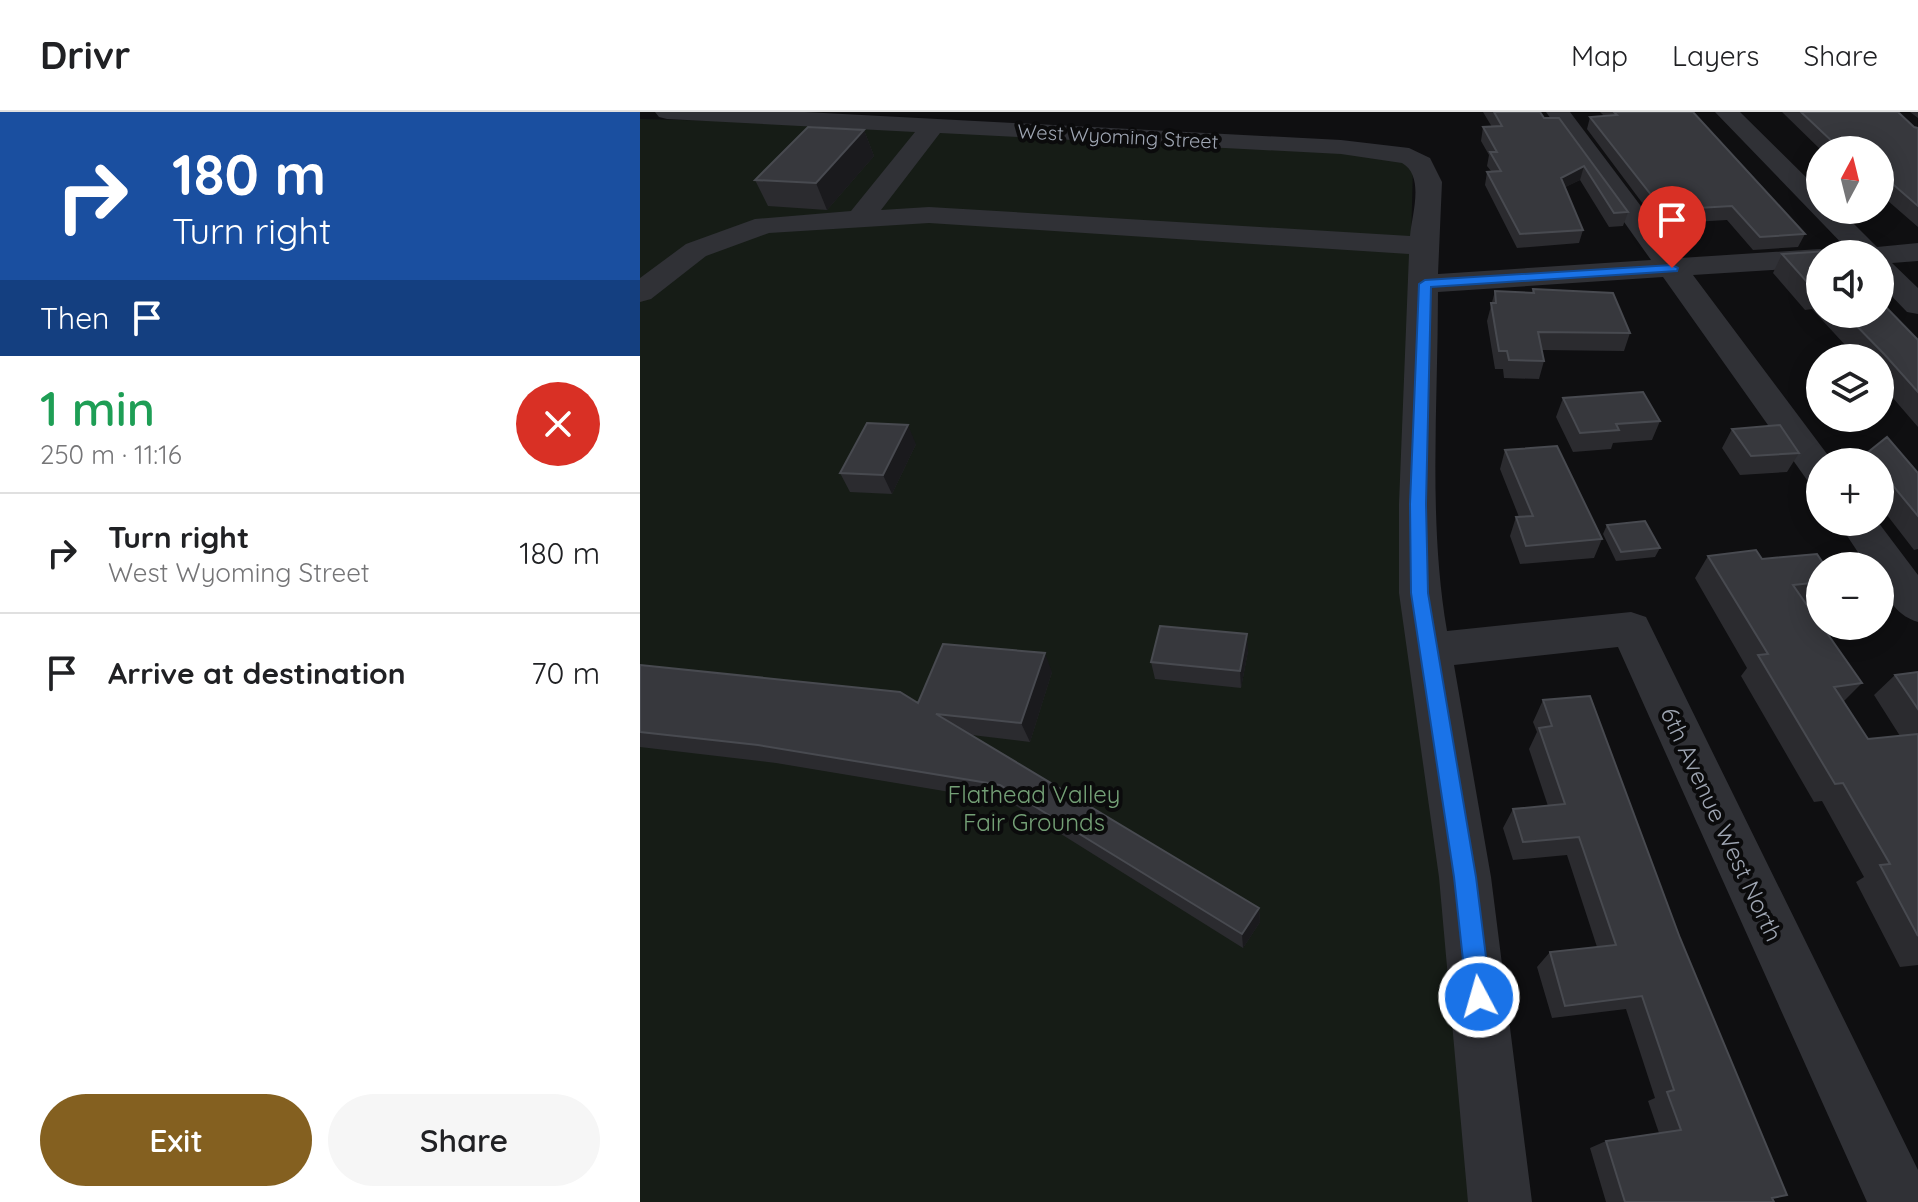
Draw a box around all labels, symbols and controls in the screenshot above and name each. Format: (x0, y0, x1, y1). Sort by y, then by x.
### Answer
text: Drivr (40, 31, 130, 79)
text: Map (1571, 38, 1628, 73)
text: Layers (1672, 38, 1759, 73)
text: Share (1803, 38, 1878, 73)
street label: West Wyoming Street (1017, 118, 1219, 154)
north arrow (1806, 136, 1894, 224)
map controls (1806, 136, 1894, 640)
text: 180 m (172, 139, 326, 209)
icon: right (40, 144, 144, 248)
pin (1638, 186, 1706, 268)
icon: arrive (1650, 198, 1694, 242)
text: Turn right (172, 208, 331, 253)
button: sound (1806, 240, 1894, 328)
icon: arrive (125, 296, 169, 340)
text: Then (40, 299, 109, 337)
button: layers (1806, 344, 1894, 432)
text: 1 min (40, 378, 155, 438)
button: close (516, 382, 600, 466)
text: 250 m · 11:16 (40, 438, 182, 471)
button: + (1806, 448, 1894, 536)
text: Turn right (108, 518, 249, 556)
icon: right (40, 531, 84, 575)
text: 180 m (519, 534, 600, 572)
button: − (1806, 552, 1894, 640)
text: West Wyoming Street (108, 556, 370, 589)
icon: arrive (40, 651, 84, 695)
text: Arrive at destination (108, 654, 406, 692)
text: 70 m (531, 654, 600, 692)
street label: 6th Avenue West North (1654, 702, 1790, 946)
park label: Flathead Valley Fair Grounds (948, 779, 1120, 837)
position arrow (1437, 955, 1521, 1039)
button: Exit (40, 1094, 312, 1186)
button: Share (328, 1094, 600, 1186)

